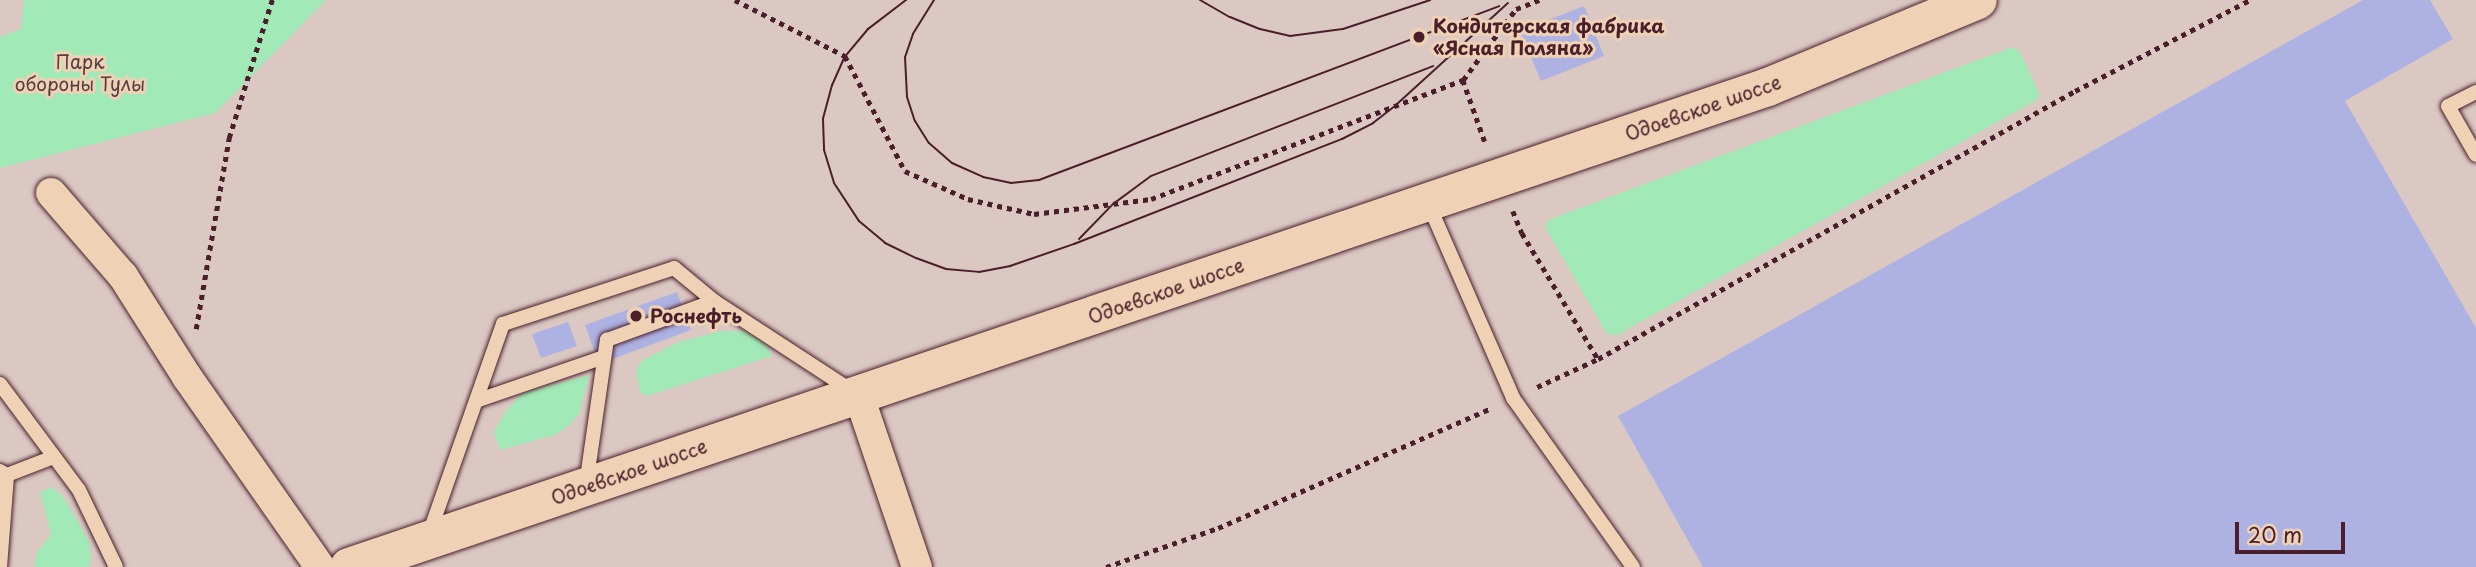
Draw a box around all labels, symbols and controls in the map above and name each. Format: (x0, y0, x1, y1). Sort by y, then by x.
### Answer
place label: Кондитерская фабрика «Ясная Поляна» (1433, 15, 1665, 59)
marker: Кондитерская фабрика «Ясная Поляна» (1411, 29, 1427, 45)
park label: Парк обороны Тулы (14, 51, 146, 95)
street label: Одоевское шоссе (1622, 71, 1784, 145)
street label: Одоевское шоссе (1085, 254, 1247, 328)
place label: Роснефть (650, 305, 742, 327)
marker: Роснефть (628, 308, 644, 324)
street label: Одоевское шоссе (548, 435, 710, 509)
scale bar (2238, 508, 2348, 552)
text: 20 m (2248, 518, 2302, 550)

